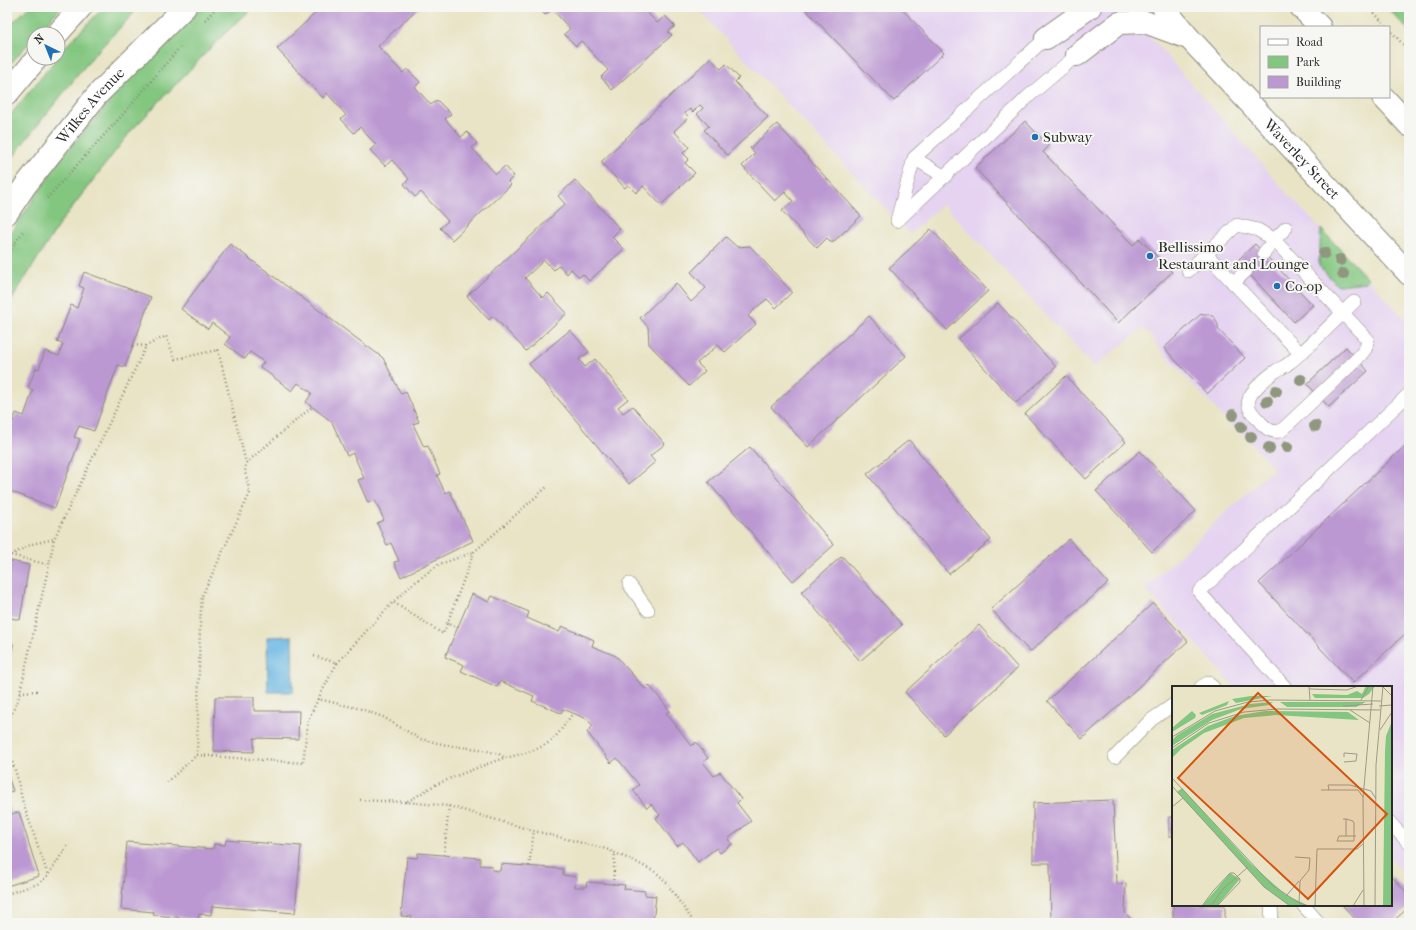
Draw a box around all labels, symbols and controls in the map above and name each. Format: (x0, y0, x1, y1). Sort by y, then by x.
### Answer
north arrow (26, 26, 66, 66)
legend (1260, 26, 1390, 98)
text: N (32, 31, 47, 47)
text: Road (1296, 35, 1323, 49)
text: Park (1296, 55, 1321, 69)
street label: Wilkes Avenue (52, 63, 129, 149)
text: Building (1296, 75, 1341, 89)
street label: Waverley Street (1259, 114, 1344, 203)
place label: Subway (1043, 128, 1093, 146)
marker: Subway (1030, 132, 1040, 142)
place label: Bellissimo Restaurant and Lounge (1158, 238, 1310, 273)
marker: Bellissimo Restaurant and Lounge (1145, 251, 1155, 261)
place label: Co-op (1285, 277, 1322, 295)
marker: Co-op (1272, 281, 1282, 291)
inset map (1172, 686, 1392, 906)

